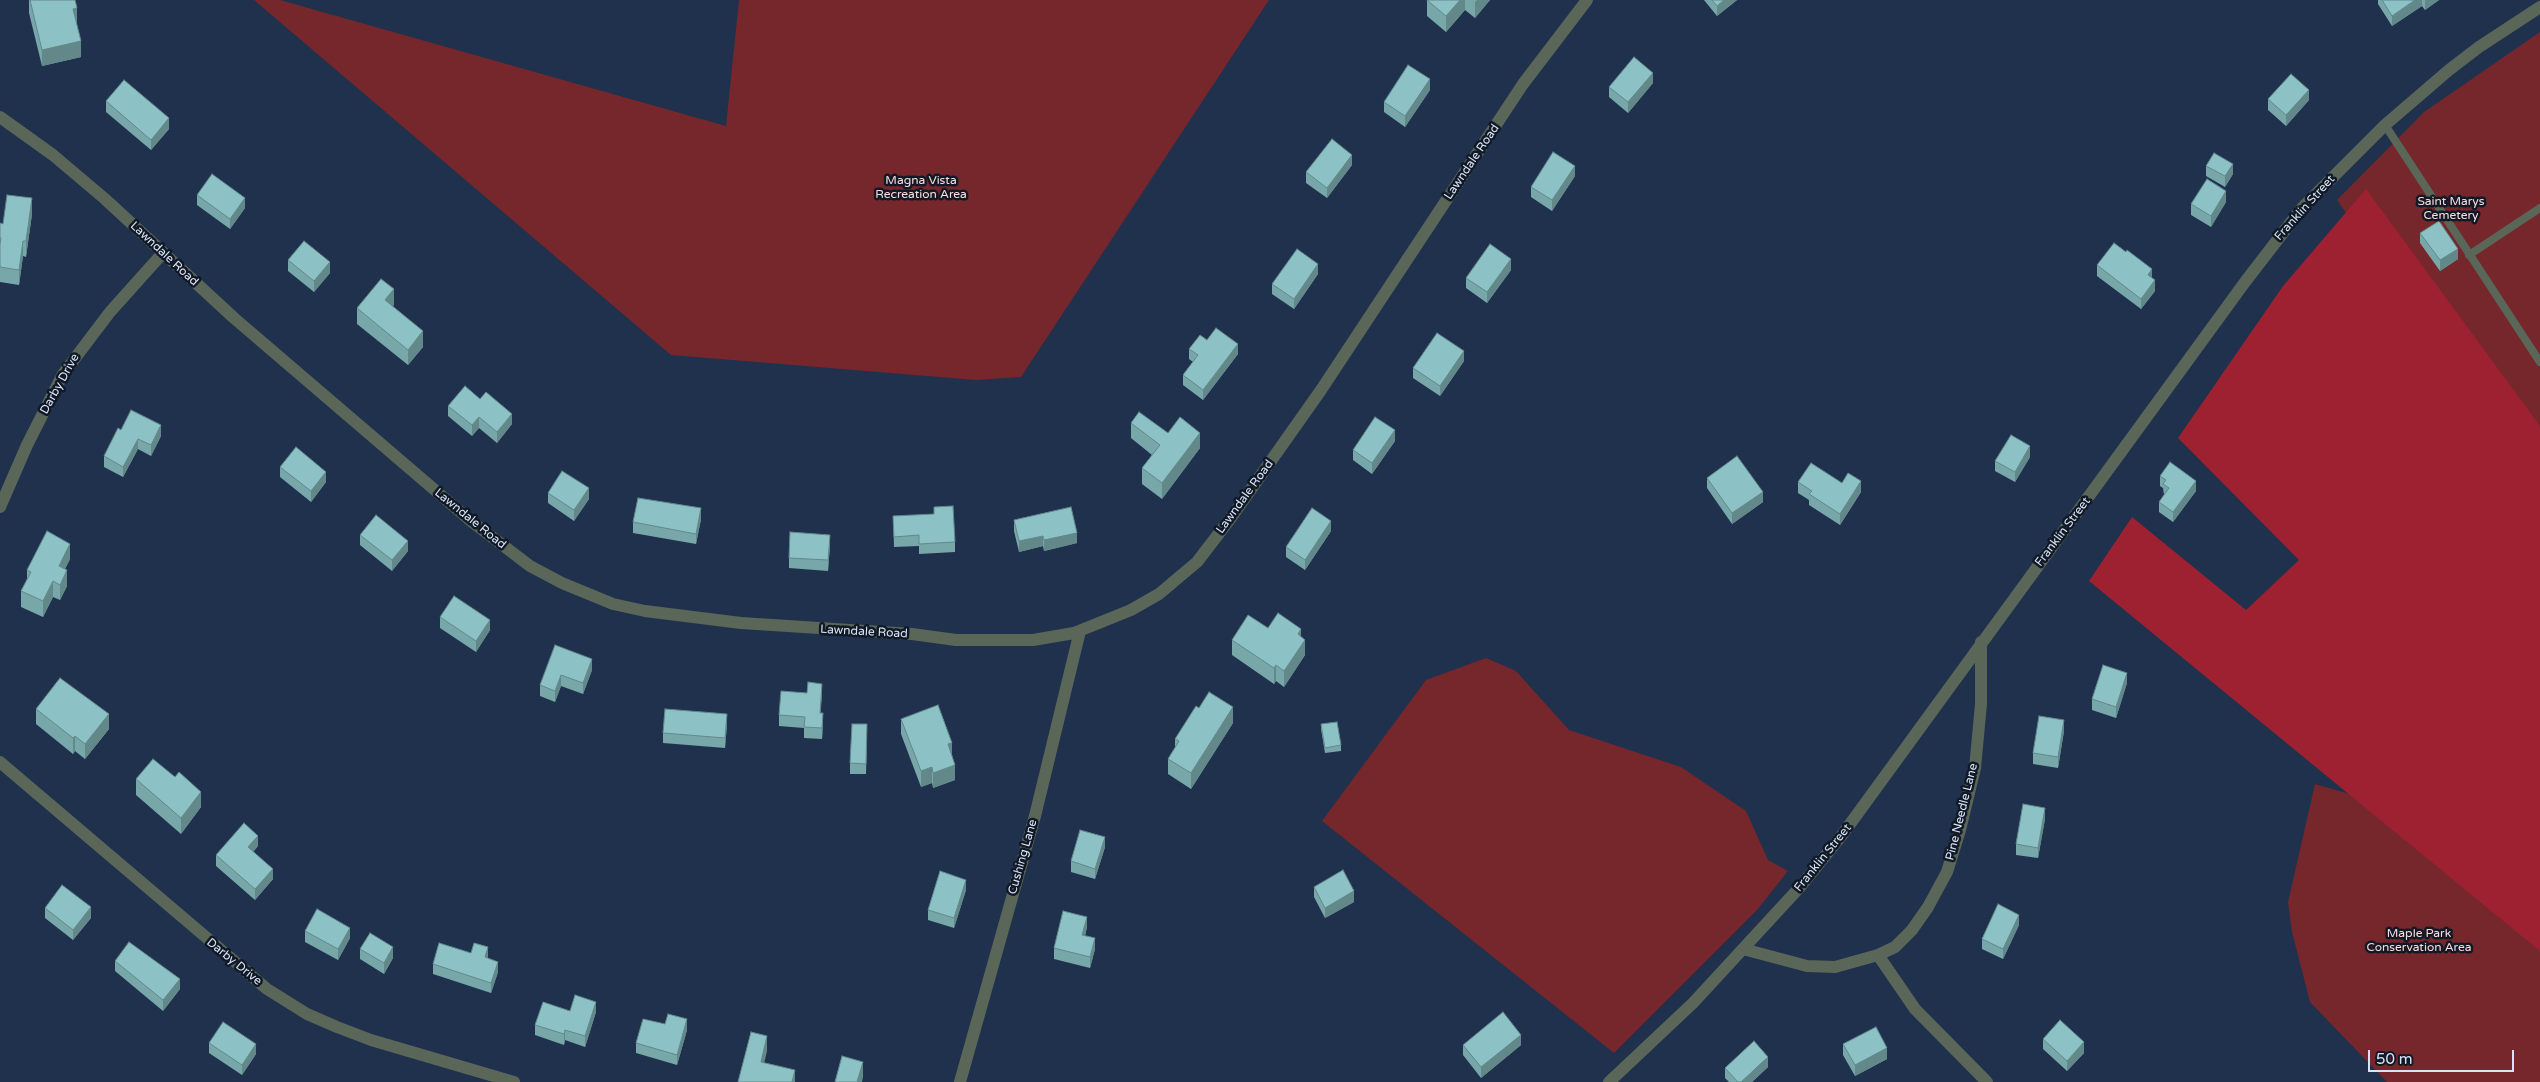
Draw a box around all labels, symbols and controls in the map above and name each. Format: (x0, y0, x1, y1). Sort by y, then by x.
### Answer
street label: Lawndale Road (1442, 122, 1502, 202)
street label: Franklin Street (2272, 172, 2338, 244)
park label: Magna Vista Recreation Area (875, 174, 967, 202)
park label: Saint Marys Cemetery (2417, 195, 2485, 223)
street label: Lawndale Road (127, 219, 201, 289)
street label: Darby Drive (38, 351, 82, 417)
street label: Lawndale Road (1213, 457, 1277, 537)
street label: Lawndale Road (431, 486, 509, 552)
street label: Franklin Street (2032, 495, 2094, 569)
street label: Lawndale Road (820, 623, 908, 641)
street label: Pine Needle Lane (1943, 762, 1981, 862)
street label: Cushing Lane (1005, 818, 1041, 896)
street label: Franklin Street (1791, 821, 1855, 895)
park label: Maple Park Conservation Area (2367, 927, 2471, 955)
street label: Darby Drive (203, 935, 265, 989)
scale bar (2370, 1040, 2516, 1072)
text: 50 m (2376, 1050, 2413, 1068)

